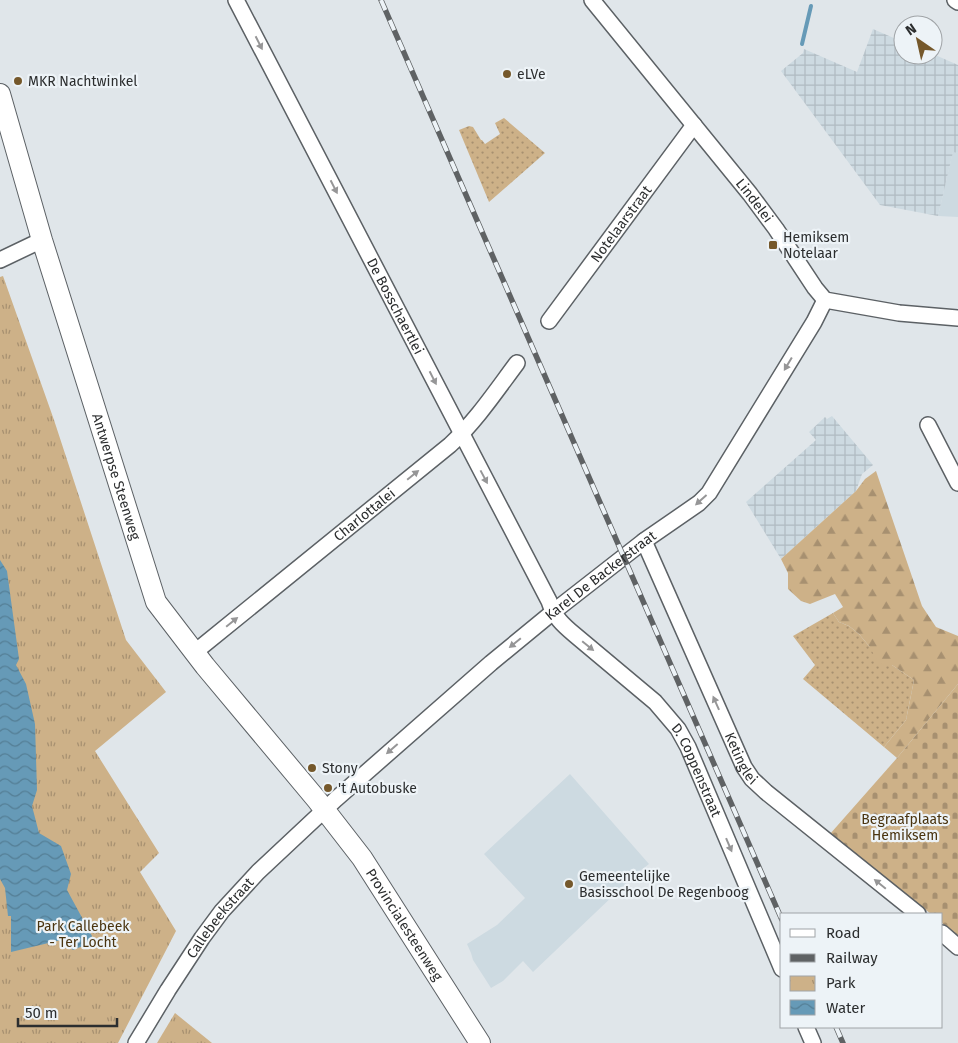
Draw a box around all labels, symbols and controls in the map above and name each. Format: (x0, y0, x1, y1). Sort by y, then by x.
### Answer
north arrow (893, 15, 943, 65)
text: N (902, 20, 920, 39)
one-way arrow (255, 36, 263, 50)
place label: eLVe (517, 66, 546, 83)
marker: eLVe (501, 68, 513, 80)
place label: MKR Nachtwinkel (28, 73, 137, 90)
marker: MKR Nachtwinkel (12, 75, 24, 87)
street label: Lindelei (732, 175, 777, 226)
one-way arrow (330, 180, 338, 195)
street label: Notelaarstraat (587, 181, 656, 266)
place label: Hemiksem Notelaar (783, 229, 849, 262)
marker: Hemiksem Notelaar (767, 239, 779, 251)
street label: De Bosschaertlei (363, 255, 427, 357)
one-way arrow (784, 357, 793, 370)
one-way arrow (429, 371, 437, 385)
street label: Antwerpse Steenweg (89, 411, 145, 543)
one-way arrow (407, 470, 419, 481)
one-way arrow (480, 470, 488, 484)
street label: Charlottalei (330, 485, 398, 545)
one-way arrow (695, 495, 708, 506)
street label: Karel De Backerstraat (541, 526, 660, 624)
one-way arrow (226, 616, 239, 627)
one-way arrow (509, 637, 521, 648)
one-way arrow (581, 641, 594, 652)
one-way arrow (711, 696, 719, 710)
street label: D. Coppenstraat (668, 719, 725, 820)
street label: Ketinglei (721, 730, 761, 788)
one-way arrow (386, 744, 399, 755)
place label: Stony (322, 760, 358, 777)
marker: Stony (306, 762, 318, 774)
place label: 't Autobuske (338, 780, 417, 797)
marker: 't Autobuske (322, 782, 334, 794)
park label: Begraafplaats Hemiksem (861, 811, 949, 844)
one-way arrow (726, 838, 734, 852)
street label: Provincialesteenweg (362, 865, 447, 984)
place label: Gemeentelijke Basisschool De Regenboog (579, 868, 749, 901)
street label: Callebeekstraat (183, 873, 258, 961)
marker: Gemeentelijke Basisschool De Regenboog (563, 878, 575, 890)
one-way arrow (874, 878, 887, 889)
legend (780, 913, 943, 1028)
park label: Park Callebeek - Ter Locht (37, 918, 130, 951)
text: Road (826, 924, 861, 942)
text: Railway (826, 949, 878, 967)
text: Park (826, 974, 856, 992)
scale bar (18, 996, 116, 1028)
text: Water (826, 999, 865, 1017)
text: 50 m (25, 1004, 58, 1022)

